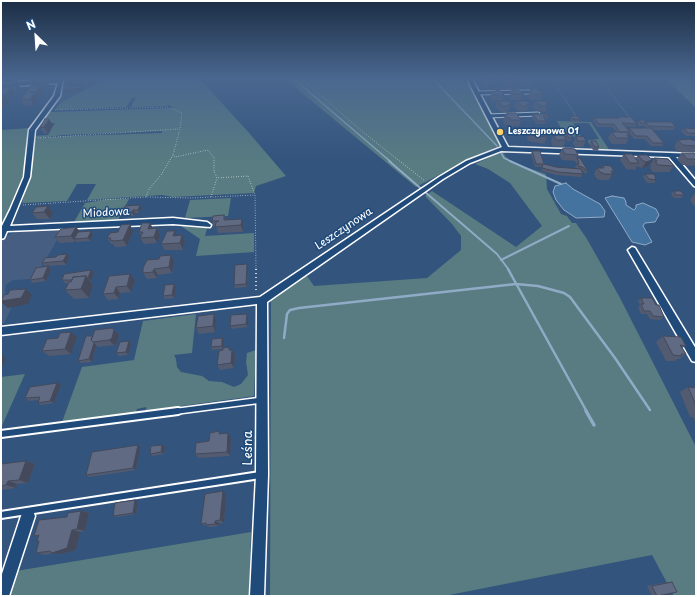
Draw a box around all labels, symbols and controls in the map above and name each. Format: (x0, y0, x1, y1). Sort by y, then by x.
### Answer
text: N (23, 15, 38, 34)
north arrow (16, 16, 56, 56)
marker: Leszczynowa 01 (495, 127, 505, 137)
place label: Leszczynowa 01 (508, 127, 579, 137)
street label: Miodowa (82, 205, 130, 221)
street label: Leszczynowa (313, 205, 375, 253)
street label: Leśna (240, 430, 256, 466)

